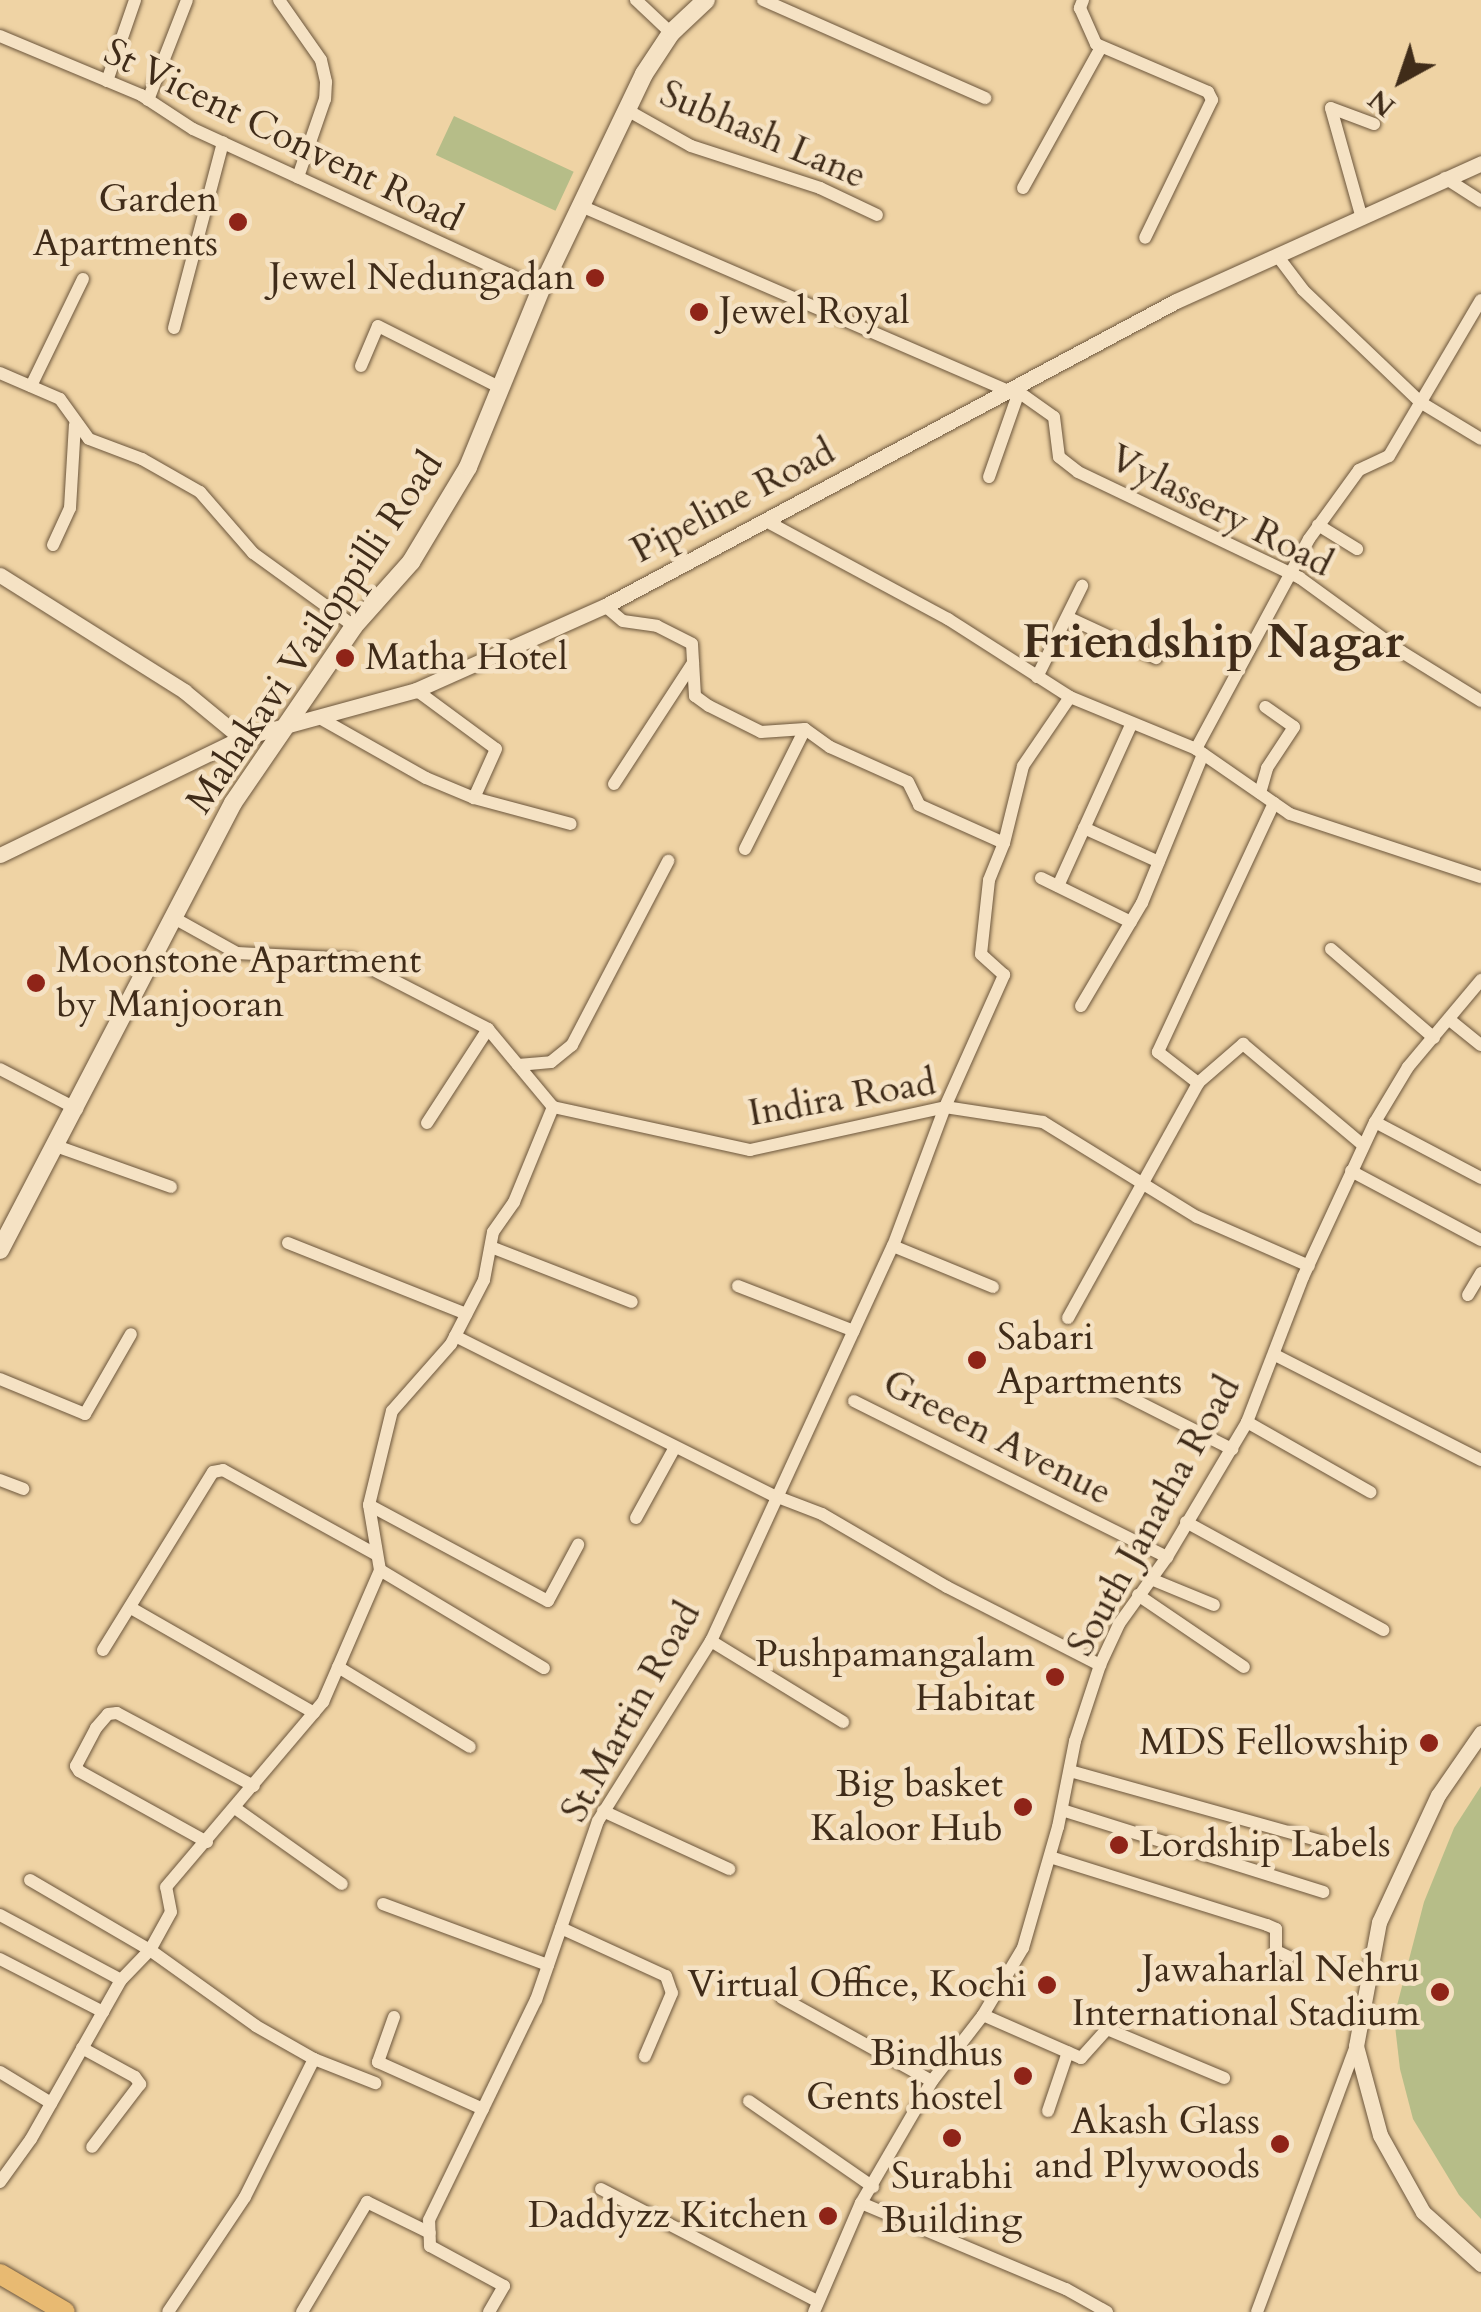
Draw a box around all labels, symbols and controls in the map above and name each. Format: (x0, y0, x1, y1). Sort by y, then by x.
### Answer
street label: St Vicent Convent Road (96, 29, 470, 243)
north arrow (1351, 30, 1451, 130)
street label: Subhash Lane (653, 71, 873, 199)
text: N (1360, 81, 1403, 125)
place label: Garden Apartments (33, 177, 218, 266)
marker: Garden Apartments (227, 211, 249, 233)
place label: Jewel Nedungadan (269, 255, 575, 301)
marker: Jewel Nedungadan (584, 267, 606, 289)
place label: Jewel Royal (719, 289, 910, 335)
marker: Jewel Royal (688, 301, 710, 323)
street label: Pipeline Road (624, 428, 842, 574)
street label: Vylassery Road (1102, 435, 1340, 587)
street label: Mahakavi Vailoppilli Road (177, 443, 453, 823)
district label: Friendship Nagar (1022, 613, 1404, 671)
place label: Matha Hotel (365, 635, 568, 681)
marker: Matha Hotel (334, 647, 356, 669)
place label: Moonstone Apartment by Manjooran (56, 938, 421, 1028)
marker: Moonstone Apartment by Manjooran (25, 972, 47, 994)
street label: Indira Road (745, 1059, 939, 1137)
place label: Sabari Apartments (997, 1315, 1182, 1405)
marker: Sabari Apartments (966, 1349, 988, 1371)
street label: Greeen Avenue (875, 1361, 1119, 1515)
street label: South Janatha Road (1058, 1368, 1250, 1664)
street label: St.Martin Road (552, 1594, 710, 1830)
place label: Pushpamangalam Habitat (755, 1632, 1035, 1722)
marker: Pushpamangalam Habitat (1044, 1666, 1066, 1688)
place label: MDS Fellowship (1139, 1720, 1409, 1766)
marker: MDS Fellowship (1418, 1732, 1440, 1754)
place label: Big basket Kaloor Hub (810, 1762, 1003, 1852)
marker: Big basket Kaloor Hub (1012, 1796, 1034, 1818)
place label: Lordship Labels (1139, 1822, 1391, 1868)
marker: Lordship Labels (1108, 1834, 1130, 1856)
place label: Jawaharlal Nehru International Stadium (1072, 1947, 1420, 2036)
place label: Virtual Office, Kochi (688, 1962, 1027, 2008)
marker: Virtual Office, Kochi (1036, 1974, 1058, 1996)
marker: Jawaharlal Nehru International Stadium (1429, 1981, 1451, 2003)
place label: Bindhus Gents hostel (806, 2031, 1003, 2120)
marker: Bindhus Gents hostel (1012, 2065, 1034, 2087)
place label: Akash Glass and Plywoods (1035, 2099, 1260, 2188)
marker: Surabhi Building (941, 2127, 963, 2149)
marker: Akash Glass and Plywoods (1269, 2133, 1291, 2155)
place label: Surabhi Building (882, 2154, 1022, 2244)
place label: Daddyzz Kitchen (528, 2193, 808, 2239)
marker: Daddyzz Kitchen (817, 2205, 839, 2227)

